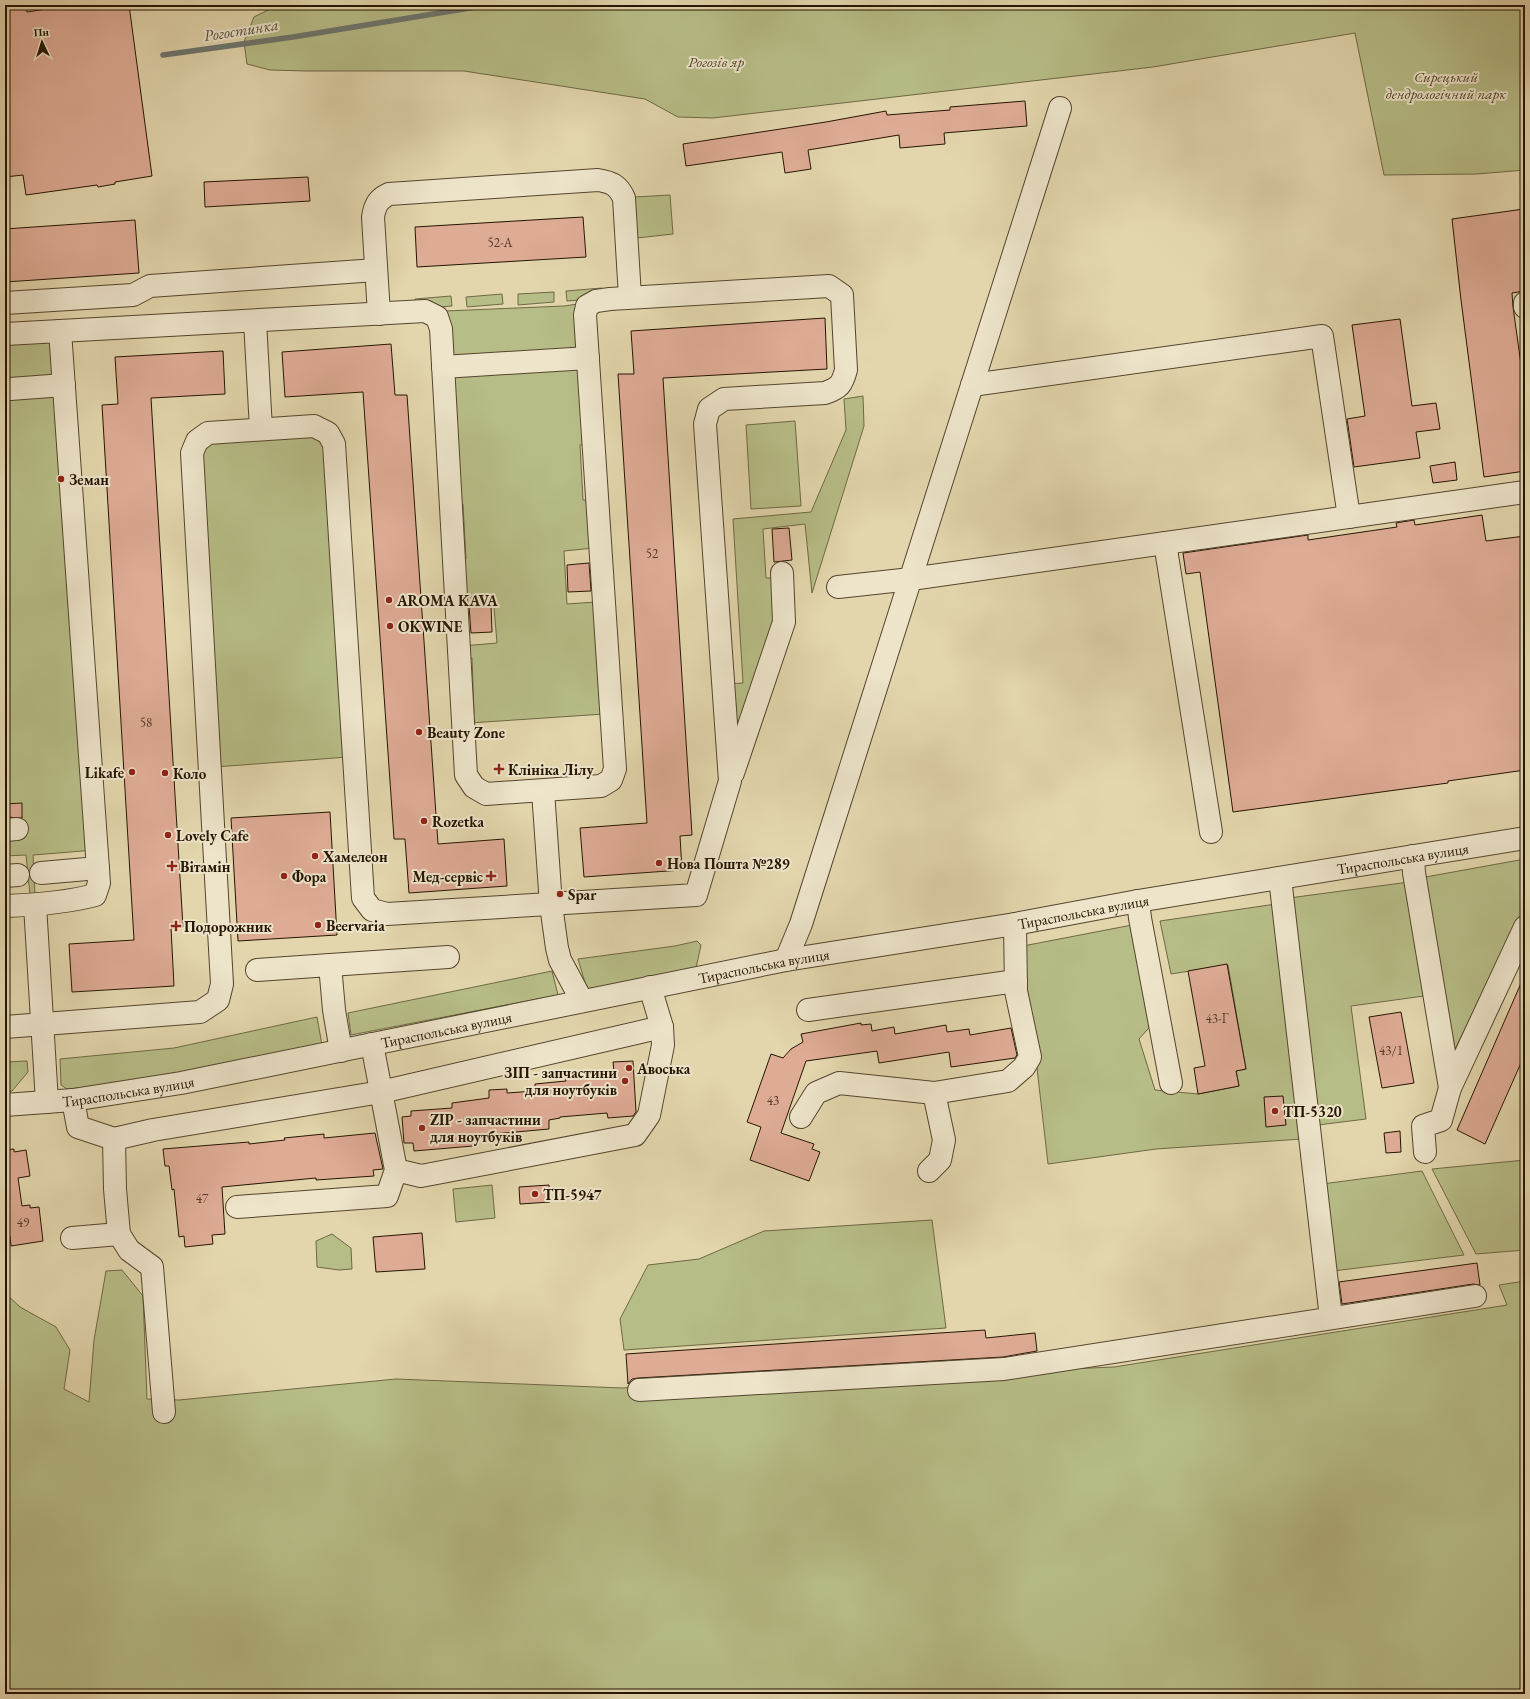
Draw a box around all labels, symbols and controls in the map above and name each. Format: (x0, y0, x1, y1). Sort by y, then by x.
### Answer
water label: Рогостинка (202, 14, 280, 46)
north arrow (22, 22, 62, 62)
text: Пн (33, 24, 50, 40)
park label: Рогозів яр (688, 52, 744, 71)
park label: Сирецький дендрологічний парк (1386, 67, 1507, 103)
house number: 52-А (487, 234, 514, 251)
place label: Земан (69, 470, 109, 489)
marker: Земан (56, 474, 66, 484)
house number: 52 (646, 545, 659, 562)
place label: AROMA KAVA (396, 591, 498, 610)
marker: AROMA KAVA (384, 595, 394, 605)
place label: OKWINE (398, 617, 463, 636)
marker: OKWINE (385, 621, 395, 631)
house number: 58 (140, 714, 152, 731)
place label: Beauty Zone (427, 723, 505, 742)
marker: Beauty Zone (414, 727, 424, 737)
place label: Клініка Лілу (508, 760, 594, 779)
place label: Likafe (85, 763, 124, 782)
marker: Клініка Лілу (493, 763, 505, 775)
place label: Коло (173, 764, 207, 783)
marker: Likafe (127, 767, 137, 777)
marker: Коло (160, 768, 170, 778)
place label: Rozetka (432, 812, 485, 831)
marker: Rozetka (419, 816, 429, 826)
place label: Lovely Cafe (176, 826, 249, 845)
marker: Lovely Cafe (163, 830, 173, 840)
street label: Тираспольська вулиця (1335, 838, 1470, 878)
place label: Хамелеон (322, 847, 388, 866)
marker: Хамелеон (310, 851, 320, 861)
place label: Нова Пошта №289 (667, 854, 790, 873)
place label: Вітамін (180, 857, 231, 876)
marker: Нова Пошта №289 (654, 858, 664, 868)
marker: Вітамін (167, 861, 177, 871)
place label: Фора (292, 867, 327, 886)
place label: Мед-сервіс (413, 867, 483, 886)
marker: Фора (279, 871, 289, 881)
marker: Мед-сервіс (486, 871, 496, 881)
place label: Spar (568, 885, 597, 904)
marker: Spar (555, 889, 565, 899)
street label: Тираспольська вулиця (1016, 890, 1151, 933)
place label: Beervaria (326, 916, 385, 935)
place label: Подорожник (184, 917, 273, 936)
marker: Beervaria (313, 920, 323, 930)
marker: Подорожник (171, 921, 181, 931)
street label: Тираспольська вулиця (696, 944, 831, 987)
street label: Тираспольська вулиця (379, 1006, 514, 1052)
house number: 43-Г (1206, 1010, 1229, 1027)
house number: 43/1 (1379, 1042, 1403, 1059)
place label: Авоська (636, 1059, 691, 1078)
place label: ЗІП - запчастини для ноутбуків (504, 1063, 617, 1099)
marker: Авоська (624, 1063, 634, 1073)
street label: Тираспольська вулиця (61, 1071, 196, 1110)
marker: ЗІП - запчастини для ноутбуків (620, 1076, 630, 1086)
house number: 43 (767, 1092, 779, 1109)
place label: ТП-5320 (1283, 1102, 1342, 1121)
marker: ТП-5320 (1270, 1106, 1280, 1116)
place label: ZIP - запчастини для ноутбуків (430, 1110, 541, 1146)
marker: ZIP - запчастини для ноутбуків (417, 1123, 427, 1133)
place label: ТП-5947 (543, 1185, 602, 1204)
marker: ТП-5947 (530, 1189, 540, 1199)
house number: 47 (196, 1190, 209, 1207)
house number: 49 (17, 1214, 30, 1231)

